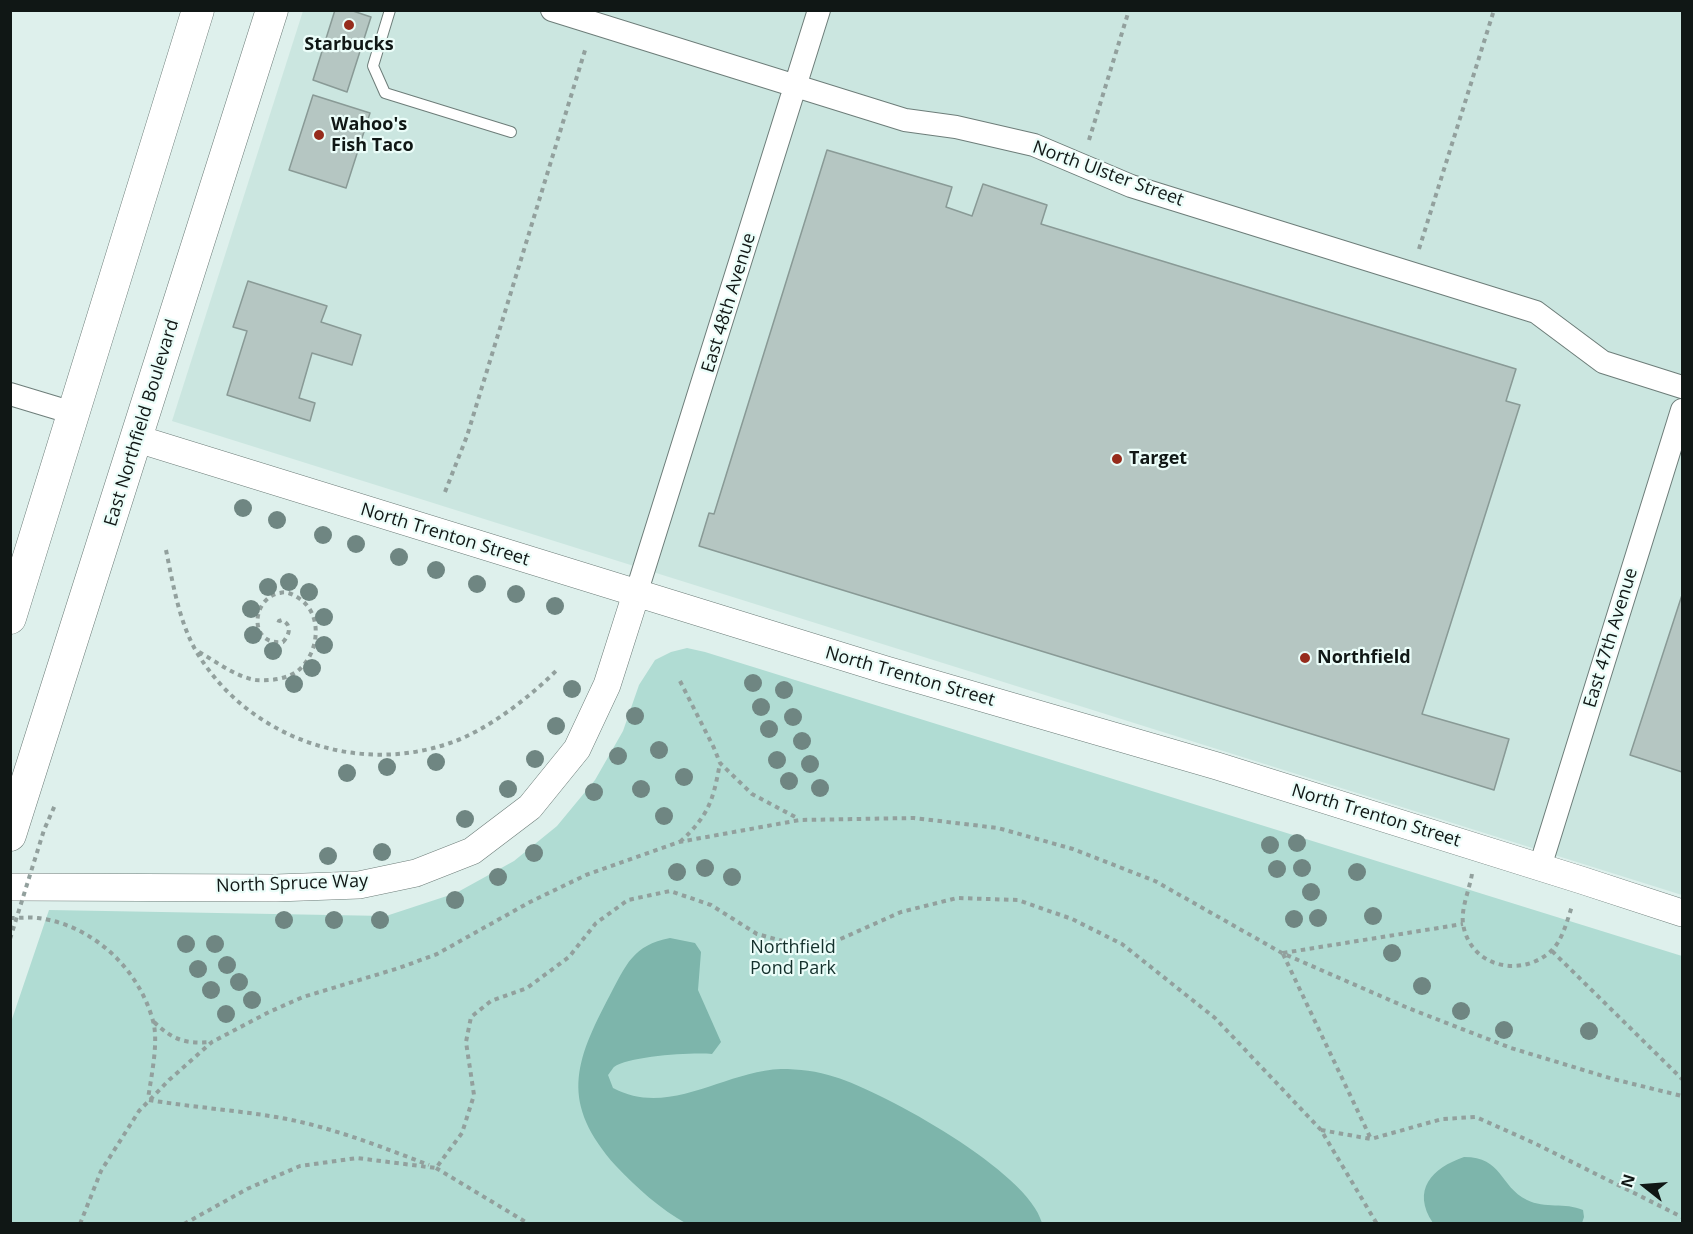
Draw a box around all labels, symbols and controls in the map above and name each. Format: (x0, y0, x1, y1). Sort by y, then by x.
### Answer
marker: Starbucks (342, 18, 356, 32)
place label: Starbucks (304, 34, 394, 56)
place label: Wahoo's Fish Taco (331, 114, 414, 156)
marker: Wahoo's Fish Taco (312, 128, 326, 142)
street label: North Ulster Street (1030, 137, 1186, 211)
street label: East 48th Avenue (697, 230, 761, 376)
street label: East Northfield Boulevard (100, 317, 184, 529)
place label: Target (1129, 448, 1187, 470)
marker: Target (1110, 452, 1124, 466)
street label: North Trenton Street (358, 499, 532, 571)
street label: East 47th Avenue (1579, 565, 1643, 711)
street label: North Trenton Street (823, 642, 997, 712)
place label: Northfield (1317, 647, 1411, 669)
marker: Northfield (1298, 651, 1312, 665)
street label: North Trenton Street (1289, 780, 1463, 852)
street label: North Spruce Way (216, 871, 368, 897)
park label: Northfield Pond Park (750, 937, 836, 980)
north arrow (1615, 1156, 1675, 1216)
text: N (1615, 1171, 1640, 1190)

